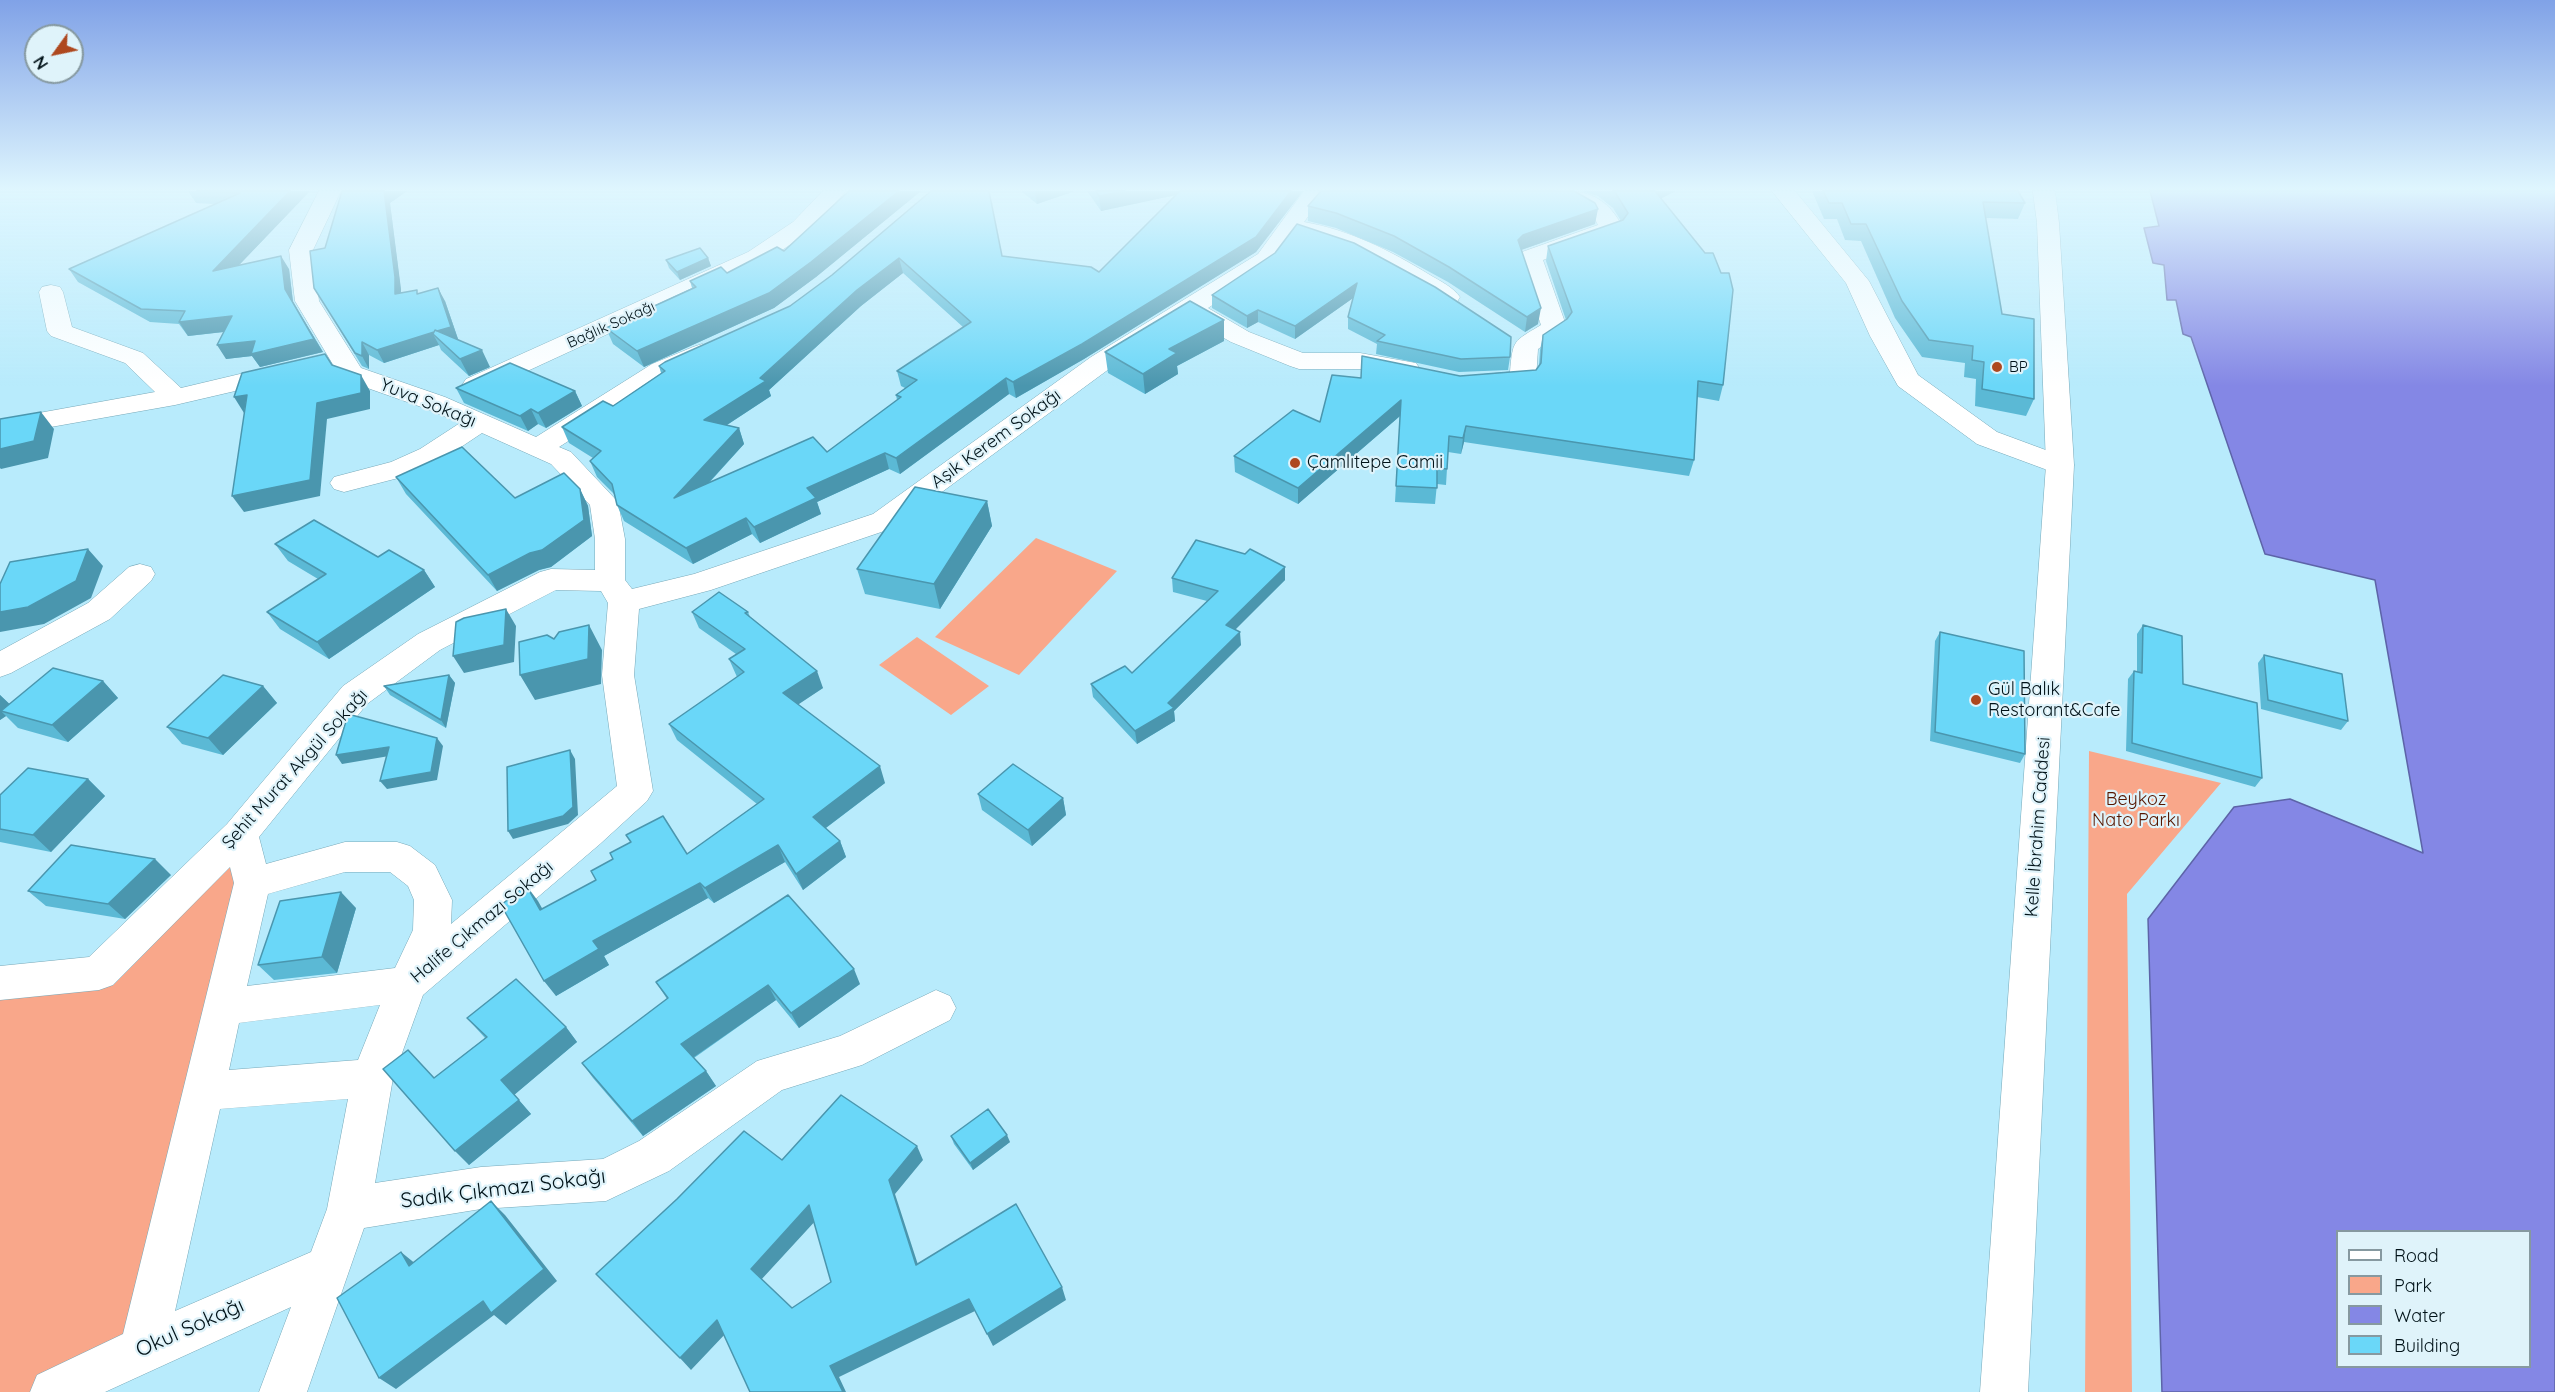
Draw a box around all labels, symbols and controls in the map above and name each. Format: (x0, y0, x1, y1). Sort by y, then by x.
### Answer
north arrow (24, 24, 84, 84)
text: N (29, 52, 52, 73)
street label: Bağlık Sokağı (564, 298, 658, 352)
place label: BP (2009, 358, 2028, 376)
marker: BP (1990, 360, 2004, 374)
street label: Yuva Sokağı (377, 374, 479, 432)
street label: Aşık Kerem Sokağı (927, 385, 1065, 493)
place label: Çamlıtepe Camii (1307, 452, 1443, 474)
marker: Çamlıtepe Camii (1288, 456, 1302, 470)
place label: Gül Balık Restorant&Cafe (1988, 679, 2120, 722)
street label: Şehit Murat Akgül Sokağı (218, 685, 372, 853)
marker: Gül Balık Restorant&Cafe (1969, 693, 1983, 707)
street label: Kelle İbrahim Caddesi (2021, 736, 2055, 918)
park label: Beykoz Nato Parkı (2092, 789, 2180, 832)
street label: Halife Çıkmazı Sokağı (406, 856, 558, 988)
street label: Sadık Çıkmazı Sokağı (399, 1164, 607, 1214)
legend (2336, 1230, 2531, 1368)
text: Road (2394, 1244, 2439, 1267)
text: Park (2394, 1274, 2432, 1297)
street label: Okul Sokağı (132, 1293, 248, 1363)
text: Water (2394, 1304, 2445, 1327)
text: Building (2394, 1334, 2460, 1357)

